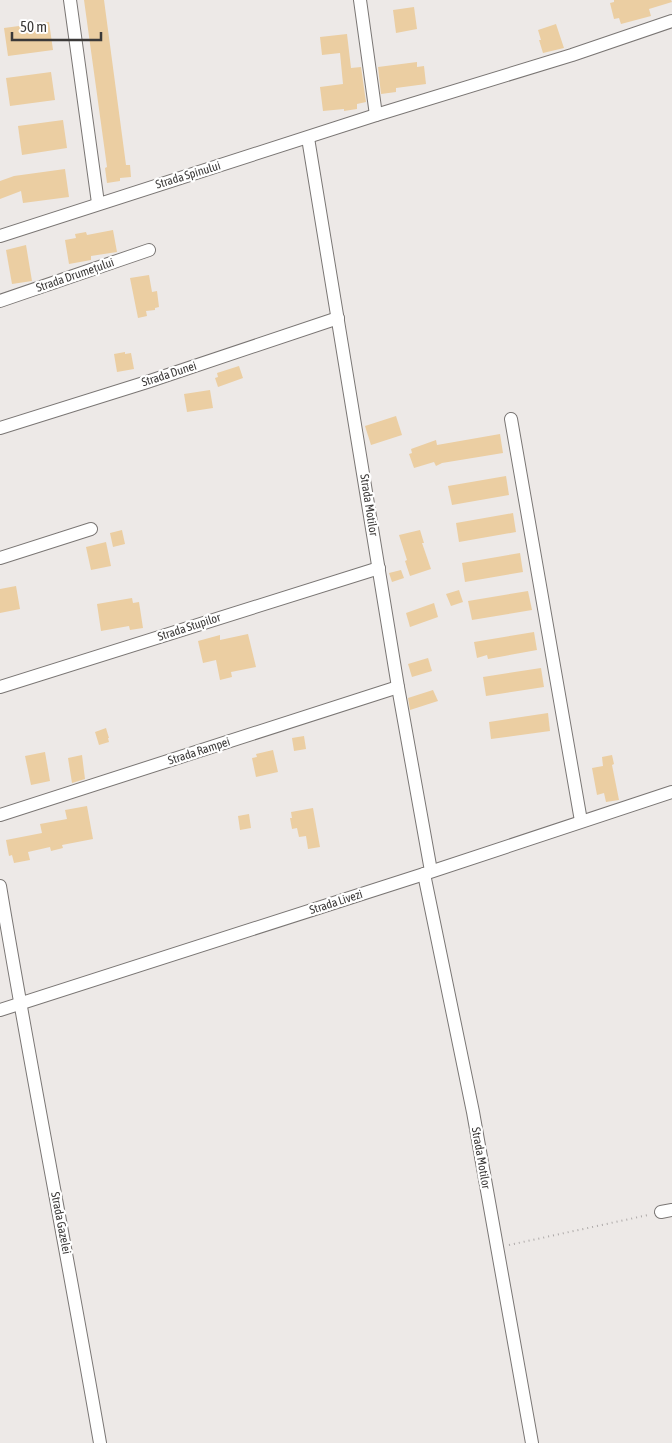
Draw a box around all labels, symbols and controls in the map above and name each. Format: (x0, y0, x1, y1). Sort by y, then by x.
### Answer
scale bar (12, 10, 101, 42)
text: 50 m (20, 18, 47, 35)
street label: Strada Spinului (154, 158, 222, 192)
street label: Strada Drumețului (34, 255, 116, 295)
street label: Strada Dunei (140, 359, 198, 389)
street label: Strada Motilor (357, 473, 381, 537)
street label: Strada Stupilor (156, 610, 223, 644)
street label: Strada Rampei (166, 734, 232, 768)
street label: Strada Livezi (308, 887, 364, 917)
street label: Strada Motilor (469, 1126, 493, 1190)
street label: Strada Gazelei (48, 1191, 74, 1255)

